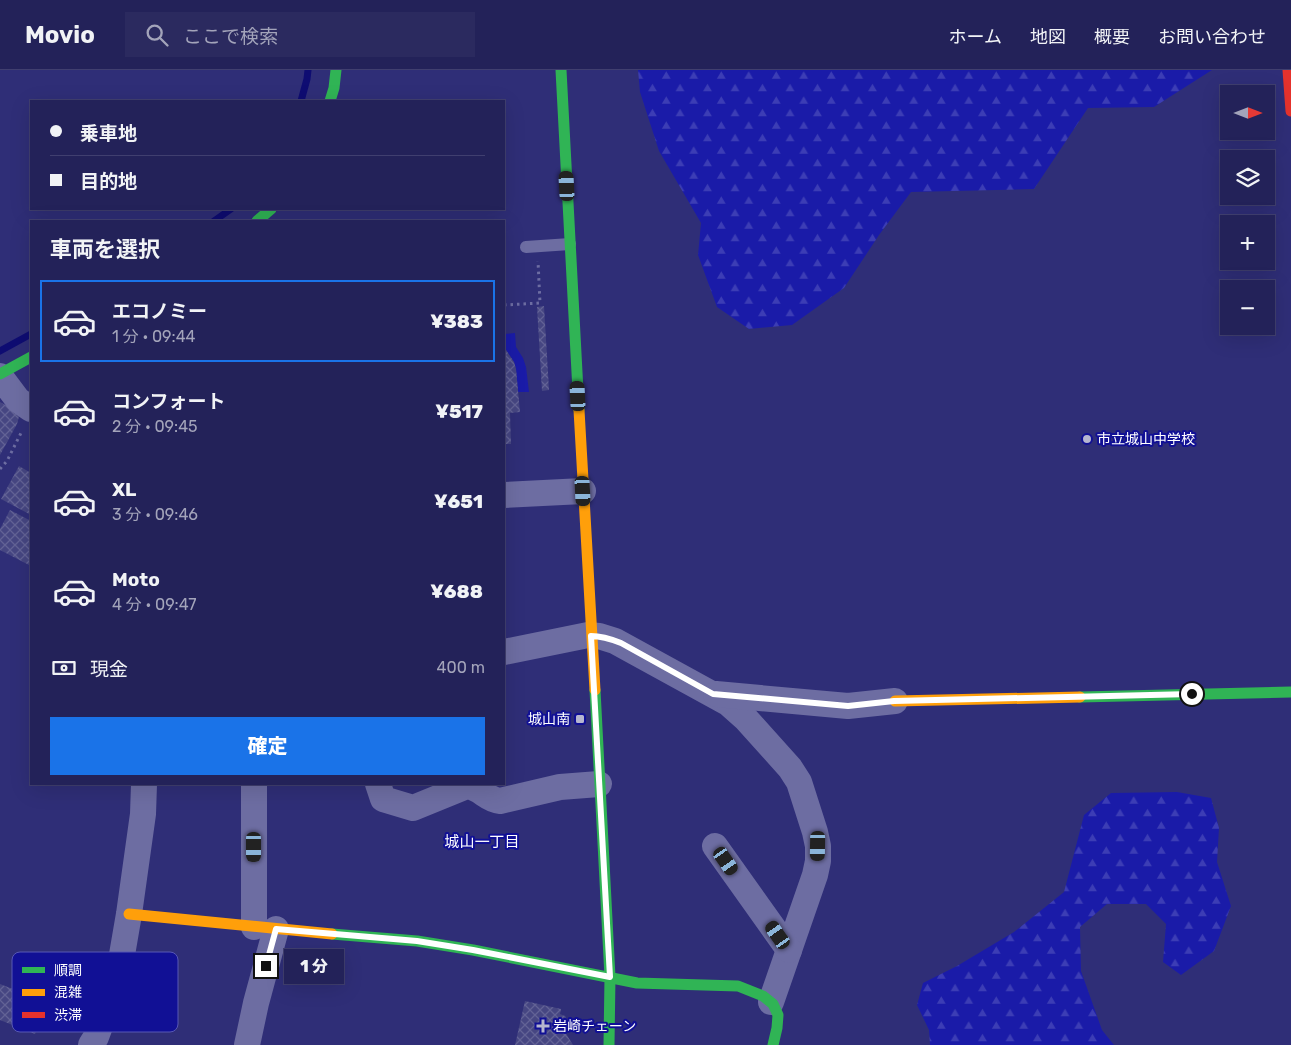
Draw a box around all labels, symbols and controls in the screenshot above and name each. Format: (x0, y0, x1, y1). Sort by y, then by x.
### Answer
search box (125, 12, 475, 57)
text: Movio (25, 21, 95, 49)
icon: search (143, 21, 171, 49)
text: ここで検索 (183, 25, 278, 48)
text: ホーム (949, 26, 1002, 48)
text: 地図 (1030, 26, 1066, 48)
text: 概要 (1094, 26, 1130, 48)
text: お問い合わせ (1158, 26, 1266, 48)
north arrow (1220, 85, 1275, 140)
map controls (1220, 85, 1275, 335)
text: 乗車地 (80, 122, 137, 145)
button: layers (1220, 150, 1275, 205)
text: 目的地 (80, 170, 137, 193)
car (558, 171, 575, 201)
button: + (1220, 215, 1275, 270)
text: 車両を選択 (50, 236, 160, 263)
button: − (1220, 280, 1275, 335)
icon: car (52, 299, 97, 344)
text: エコノミー (112, 300, 207, 323)
text: ¥383 (430, 310, 483, 333)
text: 1 分 · 09:44 (112, 327, 196, 346)
car (569, 381, 586, 411)
icon: car (52, 389, 97, 434)
text: コンフォート (112, 390, 225, 413)
text: ¥517 (435, 400, 483, 423)
text: 2 分 · 09:45 (112, 417, 198, 436)
place label: 市立城山中学校 (1097, 431, 1195, 448)
marker: 市立城山中学校 (1081, 433, 1093, 445)
car (574, 476, 591, 506)
text: XL (112, 478, 136, 501)
icon: car (52, 479, 97, 524)
text: ¥651 (434, 490, 483, 513)
text: 3 分 · 09:46 (112, 505, 198, 524)
text: Moto (112, 568, 160, 591)
icon: car (52, 569, 97, 614)
text: ¥688 (430, 580, 483, 603)
text: 4 分 · 09:47 (112, 595, 197, 614)
icon: cash (50, 654, 78, 682)
text: 現金 (90, 658, 128, 681)
text: 400 m (437, 658, 485, 677)
route start (1181, 683, 1203, 705)
place label: 城山南 (528, 711, 570, 728)
marker: 城山南 (574, 713, 586, 725)
button: 確定 (50, 717, 485, 775)
car (810, 831, 825, 861)
car (246, 832, 261, 862)
district label: 城山一丁目 (444, 833, 520, 851)
car (711, 844, 740, 878)
car (763, 918, 792, 952)
callout: 1 分 (284, 948, 344, 984)
legend (12, 952, 178, 1032)
route end (255, 955, 277, 977)
text: 1 分 (300, 957, 328, 976)
text: 順調 (54, 962, 82, 979)
text: 混雑 (54, 984, 82, 1001)
text: 渋滞 (54, 1007, 82, 1024)
place label: 岩崎チェーン (553, 1018, 636, 1035)
marker: 岩崎チェーン (537, 1020, 549, 1032)

